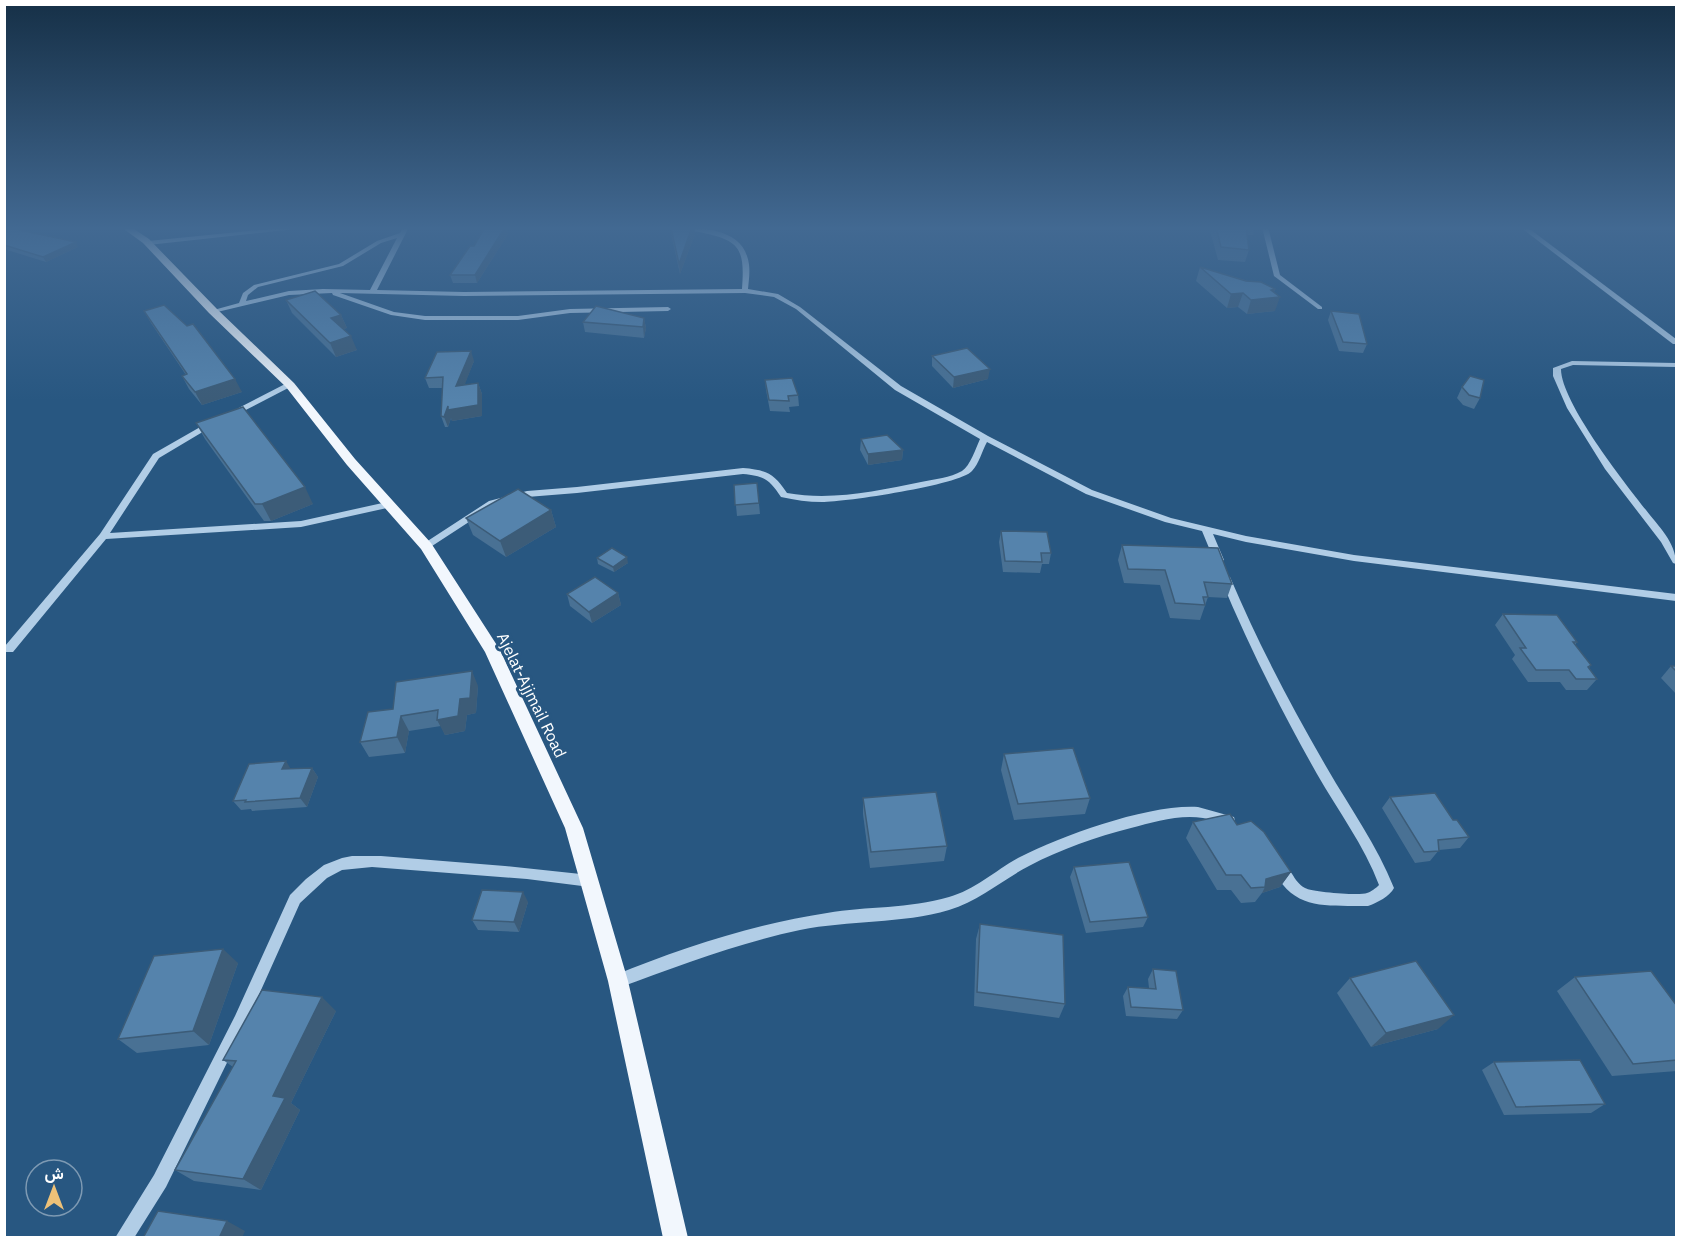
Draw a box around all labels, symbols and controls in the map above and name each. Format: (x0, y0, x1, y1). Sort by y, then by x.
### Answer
street label: Ajelat-Ajjmail Road (493, 629, 571, 761)
north arrow (24, 1158, 84, 1218)
text: ش (44, 1163, 64, 1183)

